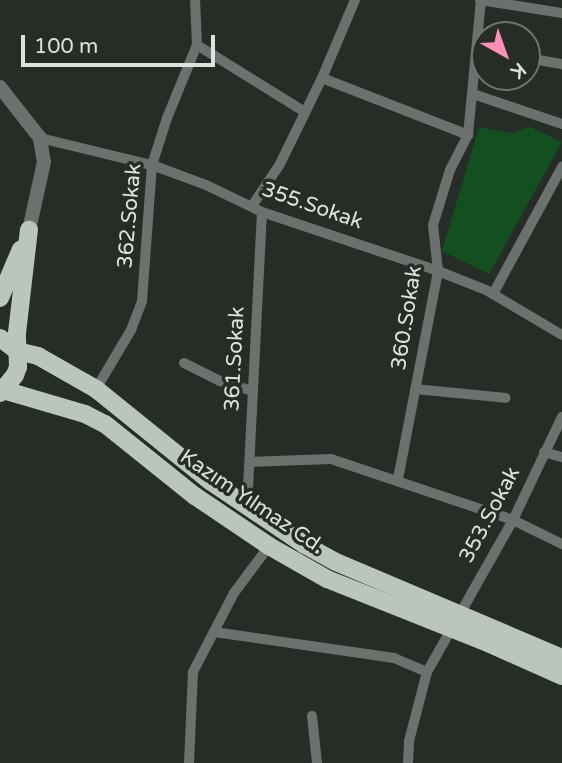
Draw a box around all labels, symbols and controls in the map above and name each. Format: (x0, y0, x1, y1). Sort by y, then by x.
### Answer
scale bar (24, 21, 219, 65)
north arrow (471, 21, 541, 91)
text: 100 m (34, 34, 98, 59)
text: K (506, 58, 530, 83)
street label: 362.Sokak (113, 162, 147, 270)
street label: 355.Sokak (258, 177, 366, 235)
street label: 360.Sokak (386, 264, 428, 372)
street label: 361.Sokak (220, 306, 250, 412)
street label: Kazım Yılmaz Cd. (175, 444, 329, 560)
street label: 353.Sokak (454, 463, 526, 567)

